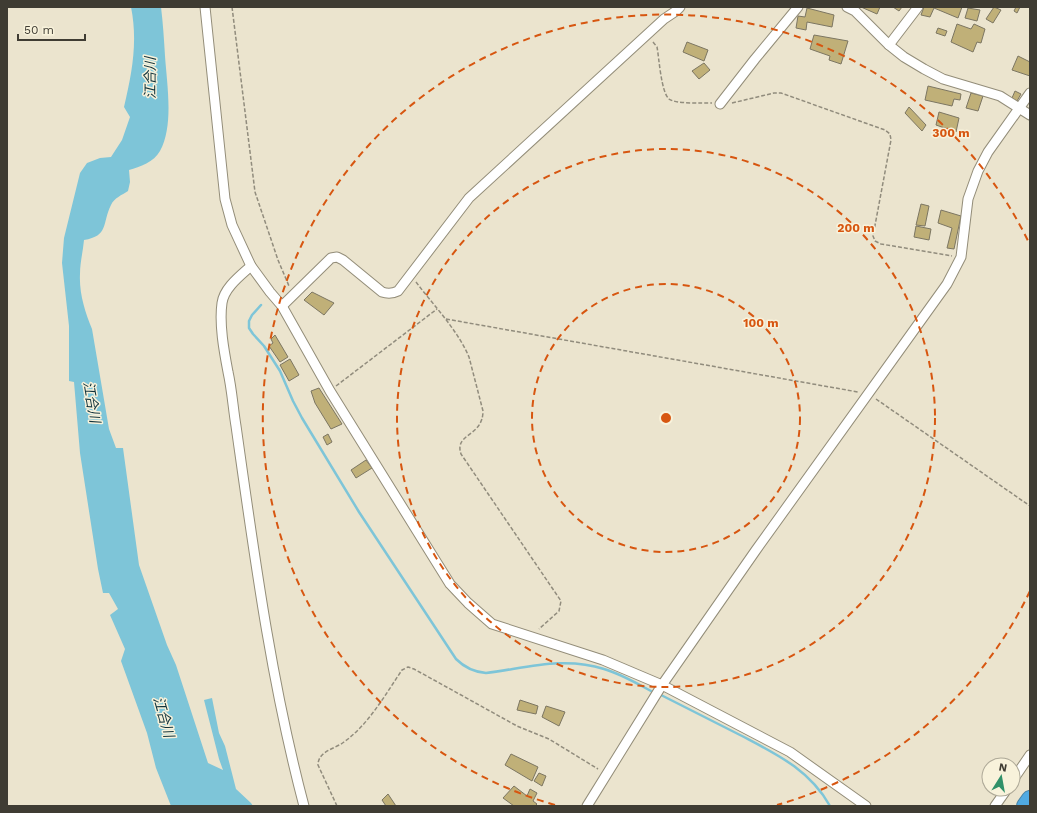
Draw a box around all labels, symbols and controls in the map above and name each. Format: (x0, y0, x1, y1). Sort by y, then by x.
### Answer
scale bar (18, 16, 85, 42)
text: 50 m (24, 23, 54, 37)
water label: 江合川 (142, 55, 158, 99)
text: 300 m (932, 126, 970, 140)
text: 200 m (837, 221, 875, 235)
text: 100 m (743, 316, 779, 330)
water label: 江合川 (80, 380, 104, 426)
centre of rings (659, 411, 673, 425)
water label: 江合川 (151, 695, 178, 741)
north arrow (981, 757, 1021, 797)
text: N (998, 761, 1008, 775)

